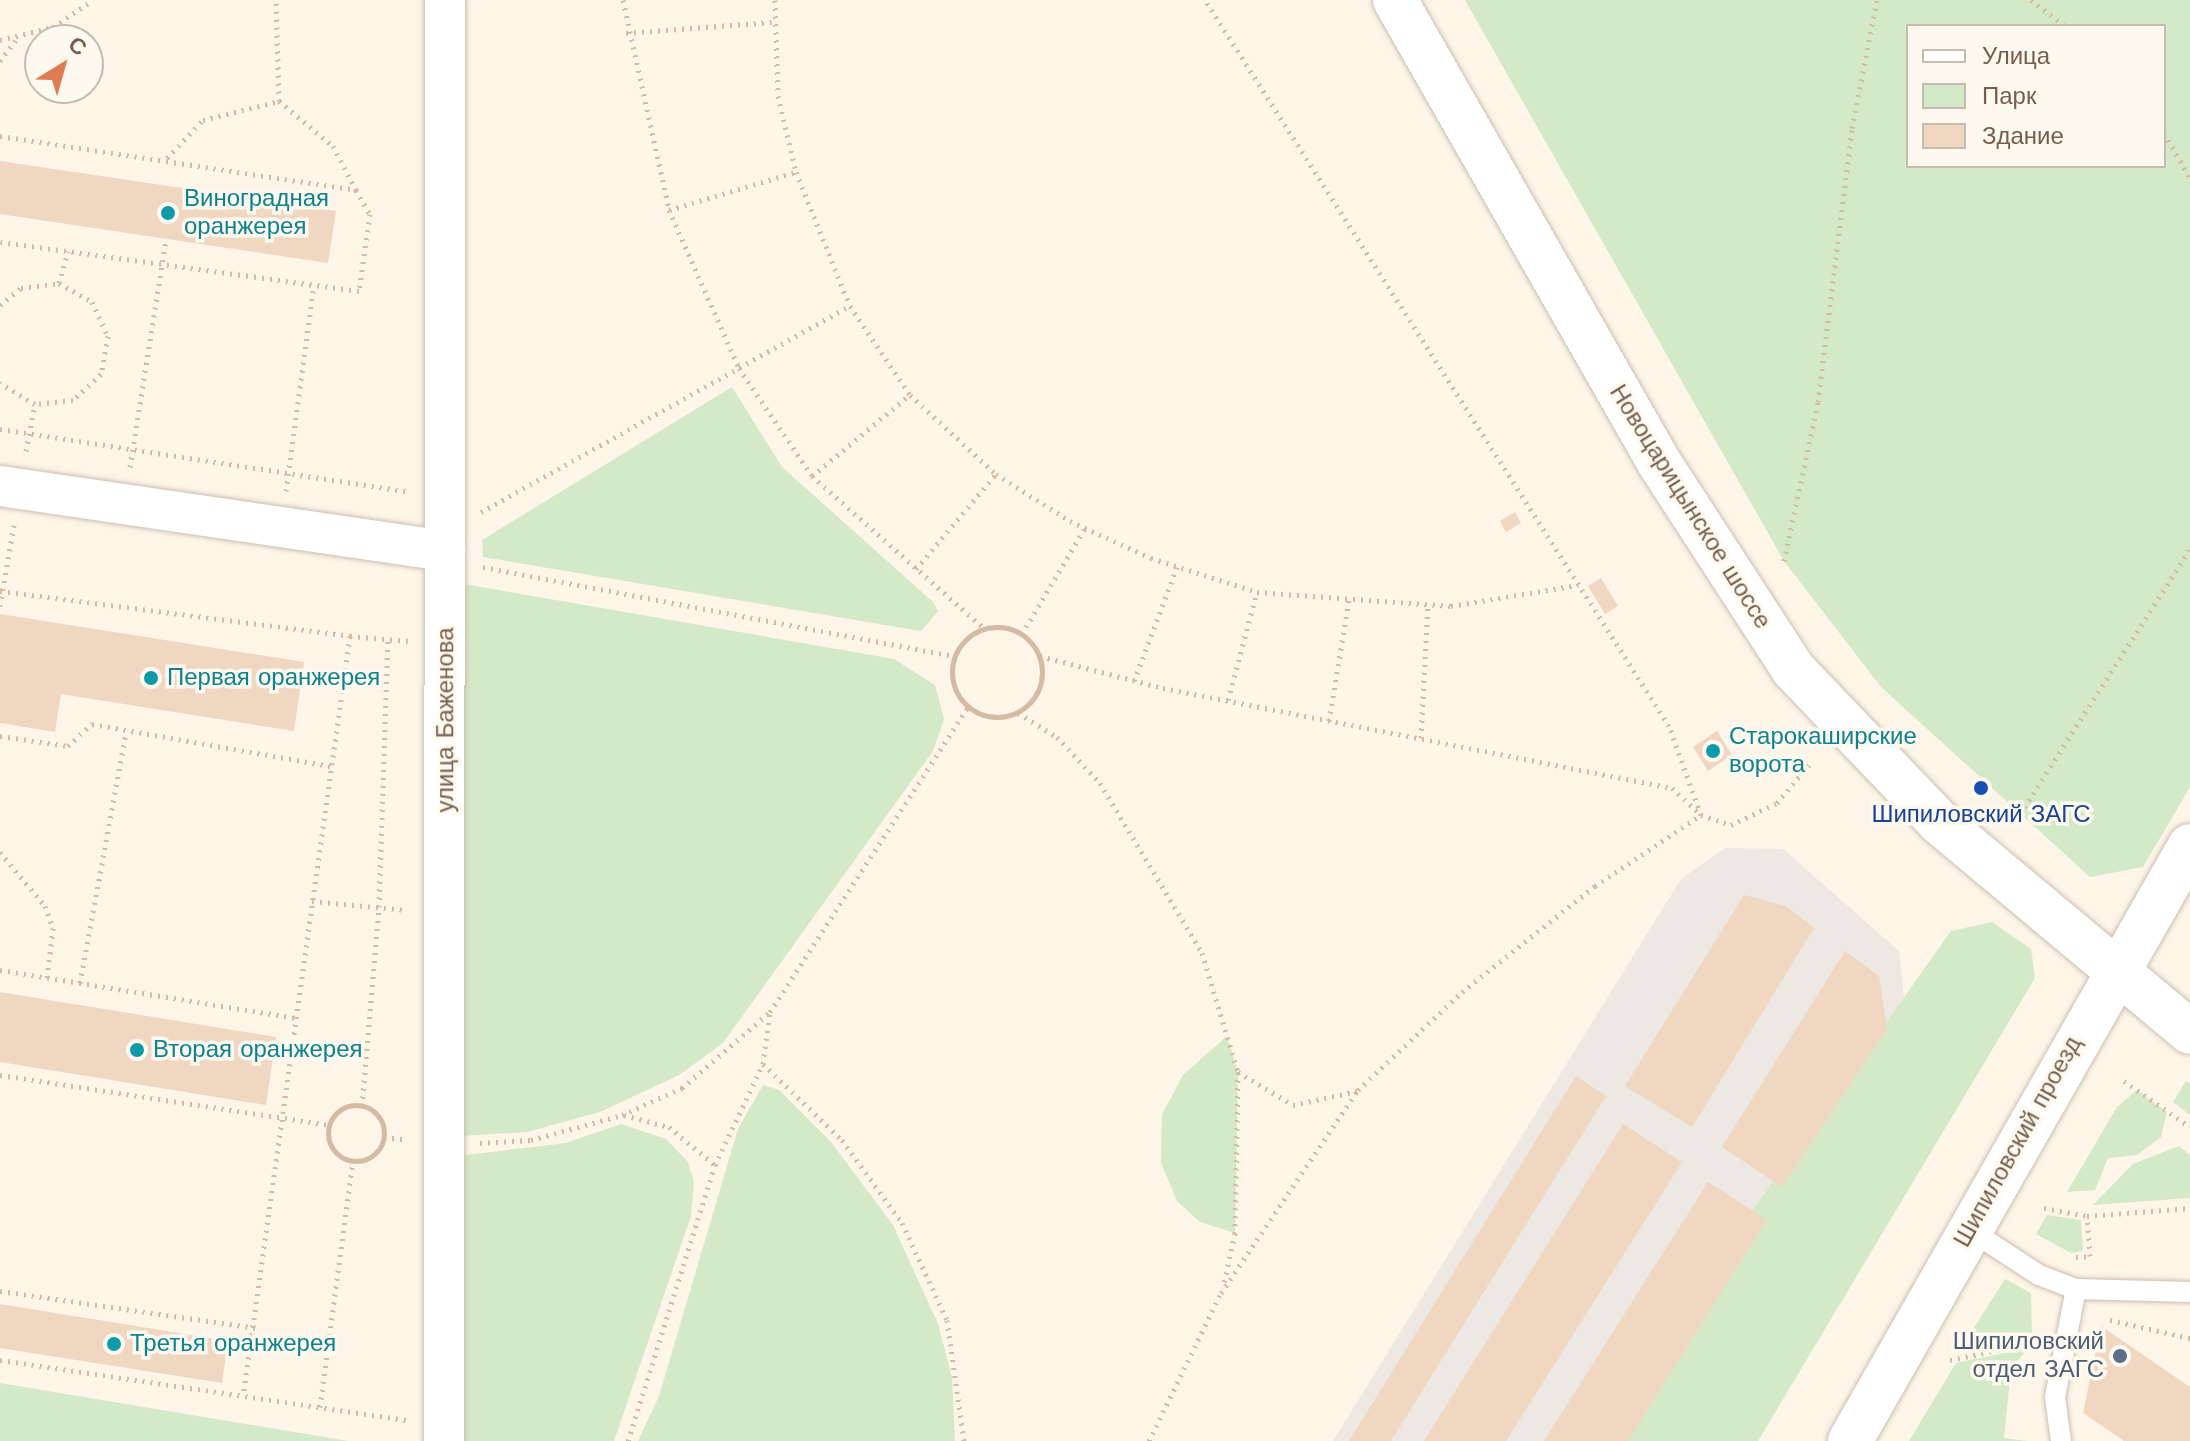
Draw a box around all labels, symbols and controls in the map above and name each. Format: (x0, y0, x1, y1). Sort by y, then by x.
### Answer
north arrow (24, 24, 104, 104)
legend (1906, 24, 2166, 168)
text: С (64, 31, 91, 61)
text: Улица (1982, 42, 2050, 70)
text: Парк (1982, 82, 2036, 110)
text: Здание (1982, 122, 2064, 150)
place label: Виноградная оранжерея (184, 185, 329, 241)
marker: Виноградная оранжерея (159, 204, 177, 222)
street label: Новоцарицынское шоссе (1603, 380, 1777, 634)
street label: улица Баженова (432, 627, 460, 813)
place label: Первая оранжерея (167, 664, 380, 692)
marker: Первая оранжерея (142, 669, 160, 687)
place label: Старокаширские ворота (1729, 723, 1917, 779)
marker: Старокаширские ворота (1704, 742, 1722, 760)
marker: Шипиловский ЗАГС (1972, 779, 1990, 797)
place label: Шипиловский ЗАГС (1871, 801, 2091, 829)
street label: Шипиловский проезд (1948, 1032, 2088, 1252)
place label: Вторая оранжерея (153, 1036, 363, 1064)
marker: Вторая оранжерея (128, 1041, 146, 1059)
place label: Шипиловский отдел ЗАГС (1953, 1328, 2104, 1384)
place label: Третья оранжерея (130, 1330, 336, 1358)
marker: Третья оранжерея (105, 1335, 123, 1353)
marker: Шипиловский отдел ЗАГС (2111, 1347, 2129, 1365)

